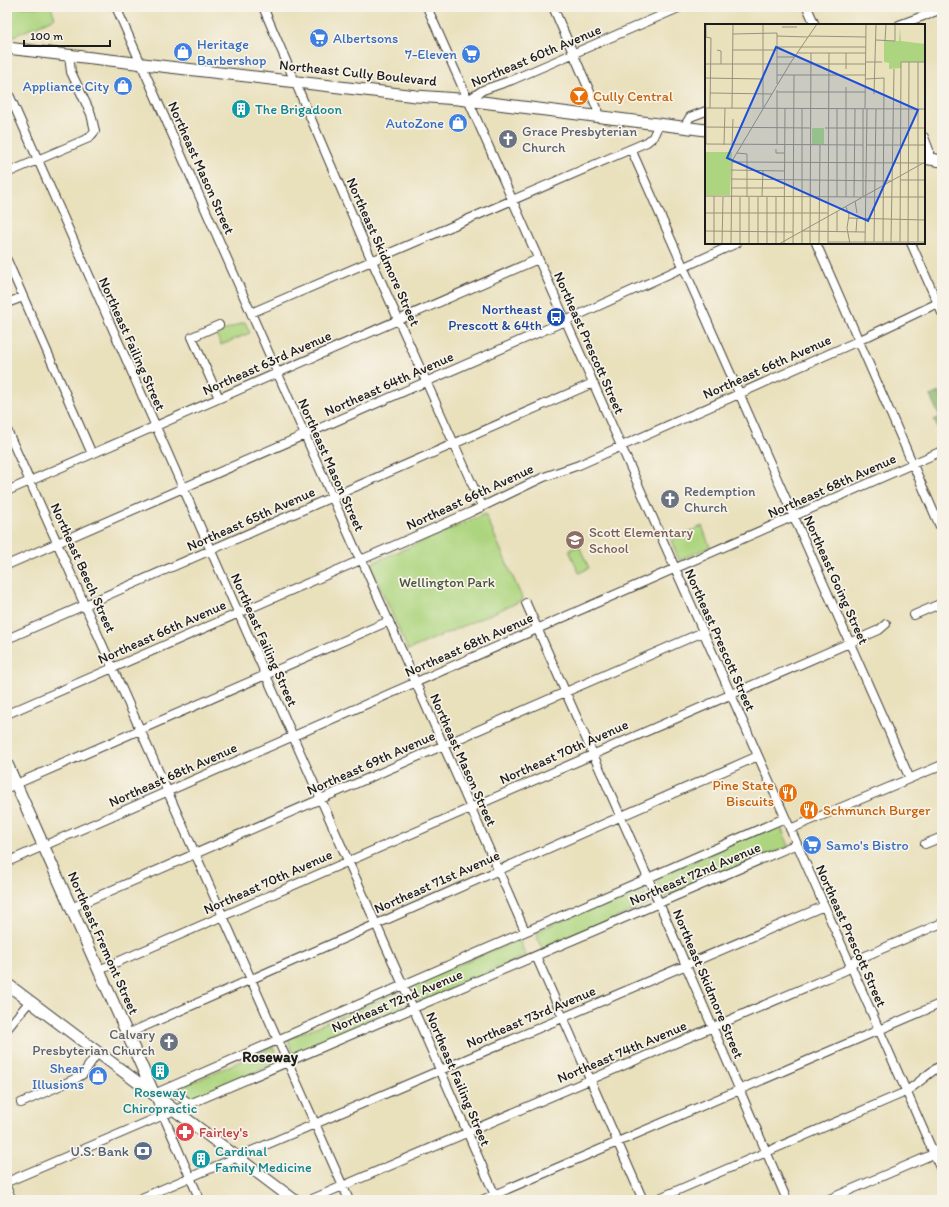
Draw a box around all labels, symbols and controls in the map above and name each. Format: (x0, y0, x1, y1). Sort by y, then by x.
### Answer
street label: Northeast 60th Avenue (468, 21, 604, 91)
scale bar (24, 22, 110, 48)
inset map (705, 24, 925, 244)
supermarket icon: Albertsons (308, 27, 330, 49)
text: 100 m (30, 29, 63, 43)
place label: Albertsons (333, 30, 398, 47)
place label: Heritage Barbershop (197, 36, 266, 69)
shop icon: Heritage Barbershop (172, 41, 194, 63)
supermarket icon: 7-Eleven (460, 43, 482, 65)
place label: 7-Eleven (405, 46, 457, 63)
street label: Northeast Cully Boulevard (278, 56, 438, 90)
shop icon: Appliance City (112, 75, 134, 97)
place label: Appliance City (23, 78, 109, 95)
bar icon: Cully Central (568, 85, 590, 107)
place label: Cully Central (593, 88, 673, 105)
building icon: The Brigadoon (230, 98, 252, 120)
street label: Northeast Mason Street (164, 99, 238, 237)
place label: The Brigadoon (255, 101, 342, 118)
shop icon: AutoZone (447, 112, 469, 134)
place label: AutoZone (386, 115, 444, 132)
place label: Grace Presbyterian Church (522, 123, 637, 156)
church icon: Grace Presbyterian Church (497, 128, 519, 150)
street label: Northeast Skidmore Street (343, 175, 423, 329)
street label: Northeast Prescott Street (550, 269, 628, 417)
street label: Northeast Failing Street (95, 275, 169, 413)
place label: Northeast Prescott & 64th (448, 301, 542, 334)
bus stop icon: Northeast Prescott & 64th (545, 306, 567, 328)
street label: Northeast 63rd Avenue (200, 327, 334, 399)
street label: Northeast 66th Avenue (700, 331, 834, 403)
street label: Northeast 64th Avenue (322, 348, 456, 420)
street label: Northeast Mason Street (294, 396, 368, 534)
street label: Northeast 68th Avenue (765, 450, 899, 522)
street label: Northeast 66th Avenue (404, 460, 537, 534)
street label: Northeast 65th Avenue (184, 483, 318, 555)
place label: Redemption Church (684, 483, 756, 516)
church icon: Redemption Church (659, 488, 681, 510)
street label: Northeast Beech Street (47, 500, 119, 636)
street label: Northeast Going Street (800, 513, 872, 647)
place label: Scott Elementary School (589, 524, 694, 557)
school or university icon: Scott Elementary School (564, 529, 586, 551)
street label: Northeast Prescott Street (681, 566, 759, 714)
street label: Northeast Failing Street (227, 571, 301, 709)
park label: Wellington Park (399, 574, 495, 591)
street label: Northeast 66th Avenue (95, 596, 229, 668)
street label: Northeast 68th Avenue (402, 609, 536, 681)
street label: Northeast Mason Street (426, 691, 500, 829)
street label: Northeast 70th Avenue (497, 716, 631, 788)
street label: Northeast 69th Avenue (304, 727, 438, 799)
street label: Northeast 68th Avenue (106, 739, 240, 811)
place label: Pine State Biscuits (712, 777, 774, 810)
restaurant icon: Pine State Biscuits (777, 782, 799, 804)
restaurant icon: Schmunch Burger (798, 799, 820, 821)
place label: Schmunch Burger (823, 802, 931, 819)
supermarket icon: Samo's Bistro (801, 834, 823, 856)
place label: Samo's Bistro (826, 837, 909, 854)
street label: Northeast 72nd Avenue (627, 839, 763, 909)
street label: Northeast 70th Avenue (201, 846, 335, 918)
street label: Northeast 71st Avenue (371, 846, 503, 917)
street label: Northeast Prescott Street (812, 862, 890, 1010)
street label: Northeast Fremont Street (64, 869, 142, 1017)
street label: Northeast Skidmore Street (669, 907, 747, 1061)
street label: Northeast 72nd Avenue (329, 966, 465, 1036)
street label: Northeast 73rd Avenue (464, 982, 598, 1052)
street label: Northeast Failing Street (422, 1009, 494, 1149)
street label: Northeast 74th Avenue (555, 1017, 690, 1087)
place label: Calvary Presbyterian Church (32, 1026, 155, 1059)
church icon: Calvary Presbyterian Church (158, 1031, 180, 1053)
district label: Roseway (242, 1048, 299, 1067)
place label: Shear Illusions (32, 1060, 85, 1093)
building icon: Roseway Chiropractic (149, 1060, 171, 1082)
shop icon: Shear Illusions (87, 1065, 109, 1087)
place label: Roseway Chiropractic (123, 1084, 198, 1117)
pharmacy icon: Fairley's (174, 1121, 196, 1143)
place label: Fairley's (199, 1124, 248, 1141)
bank icon: U.S. Bank (132, 1140, 154, 1162)
place label: U.S. Bank (71, 1143, 129, 1160)
place label: Cardinal Family Medicine (215, 1143, 312, 1176)
building icon: Cardinal Family Medicine (190, 1148, 212, 1170)

